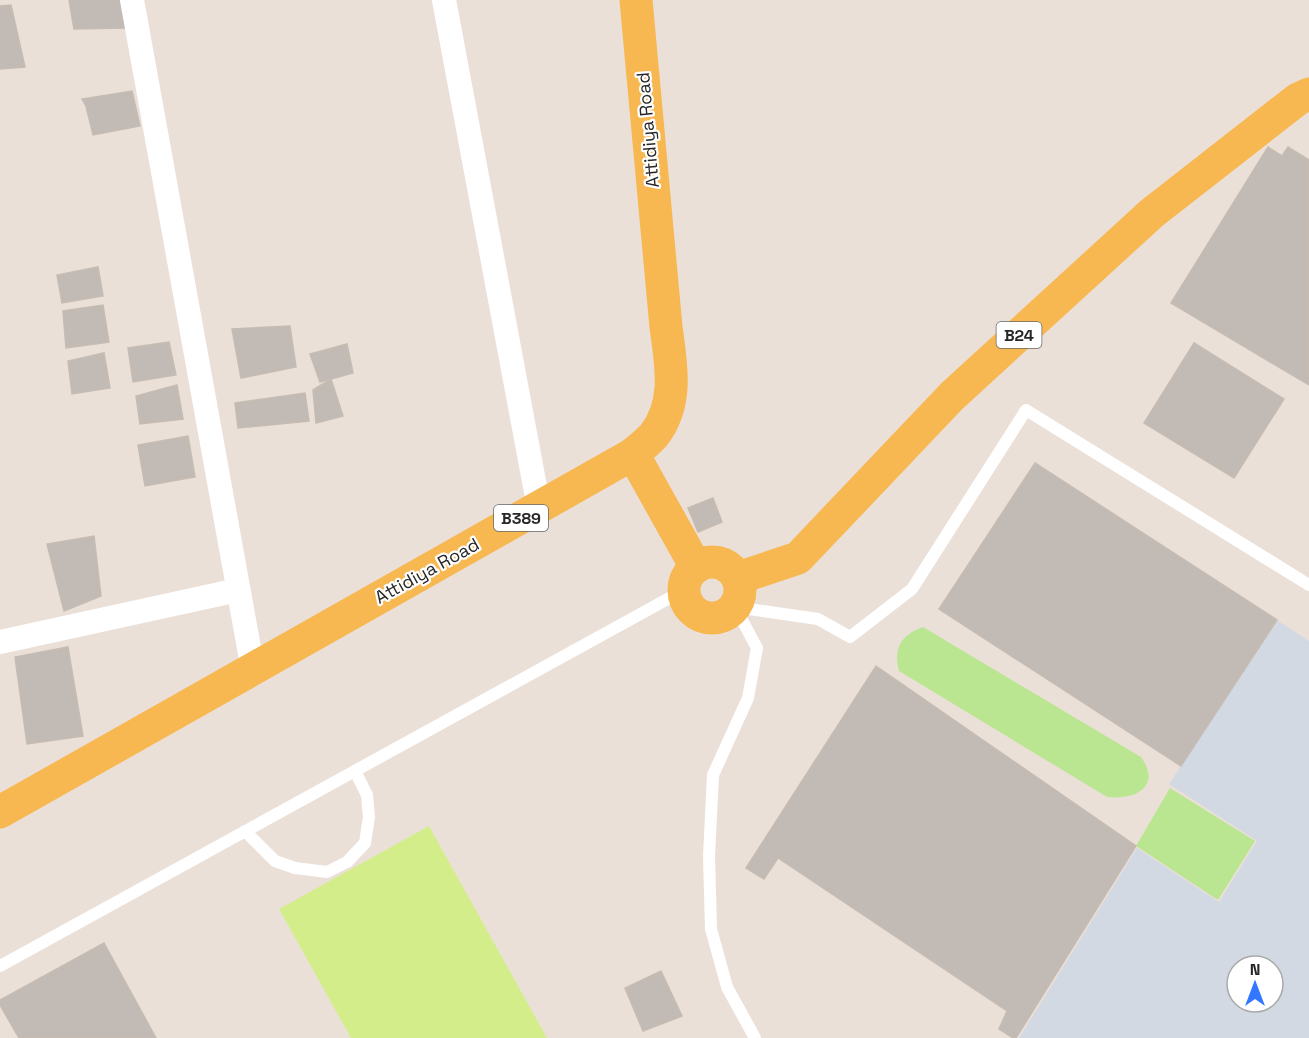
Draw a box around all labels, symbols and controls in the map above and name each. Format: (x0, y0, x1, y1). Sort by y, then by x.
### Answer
street label: Attidiya Road (631, 71, 664, 189)
road number: B24 (996, 322, 1042, 348)
road number: B389 (494, 505, 548, 531)
street label: Attidiya Road (370, 532, 483, 609)
north arrow (1225, 954, 1285, 1014)
text: N (1250, 959, 1260, 980)

